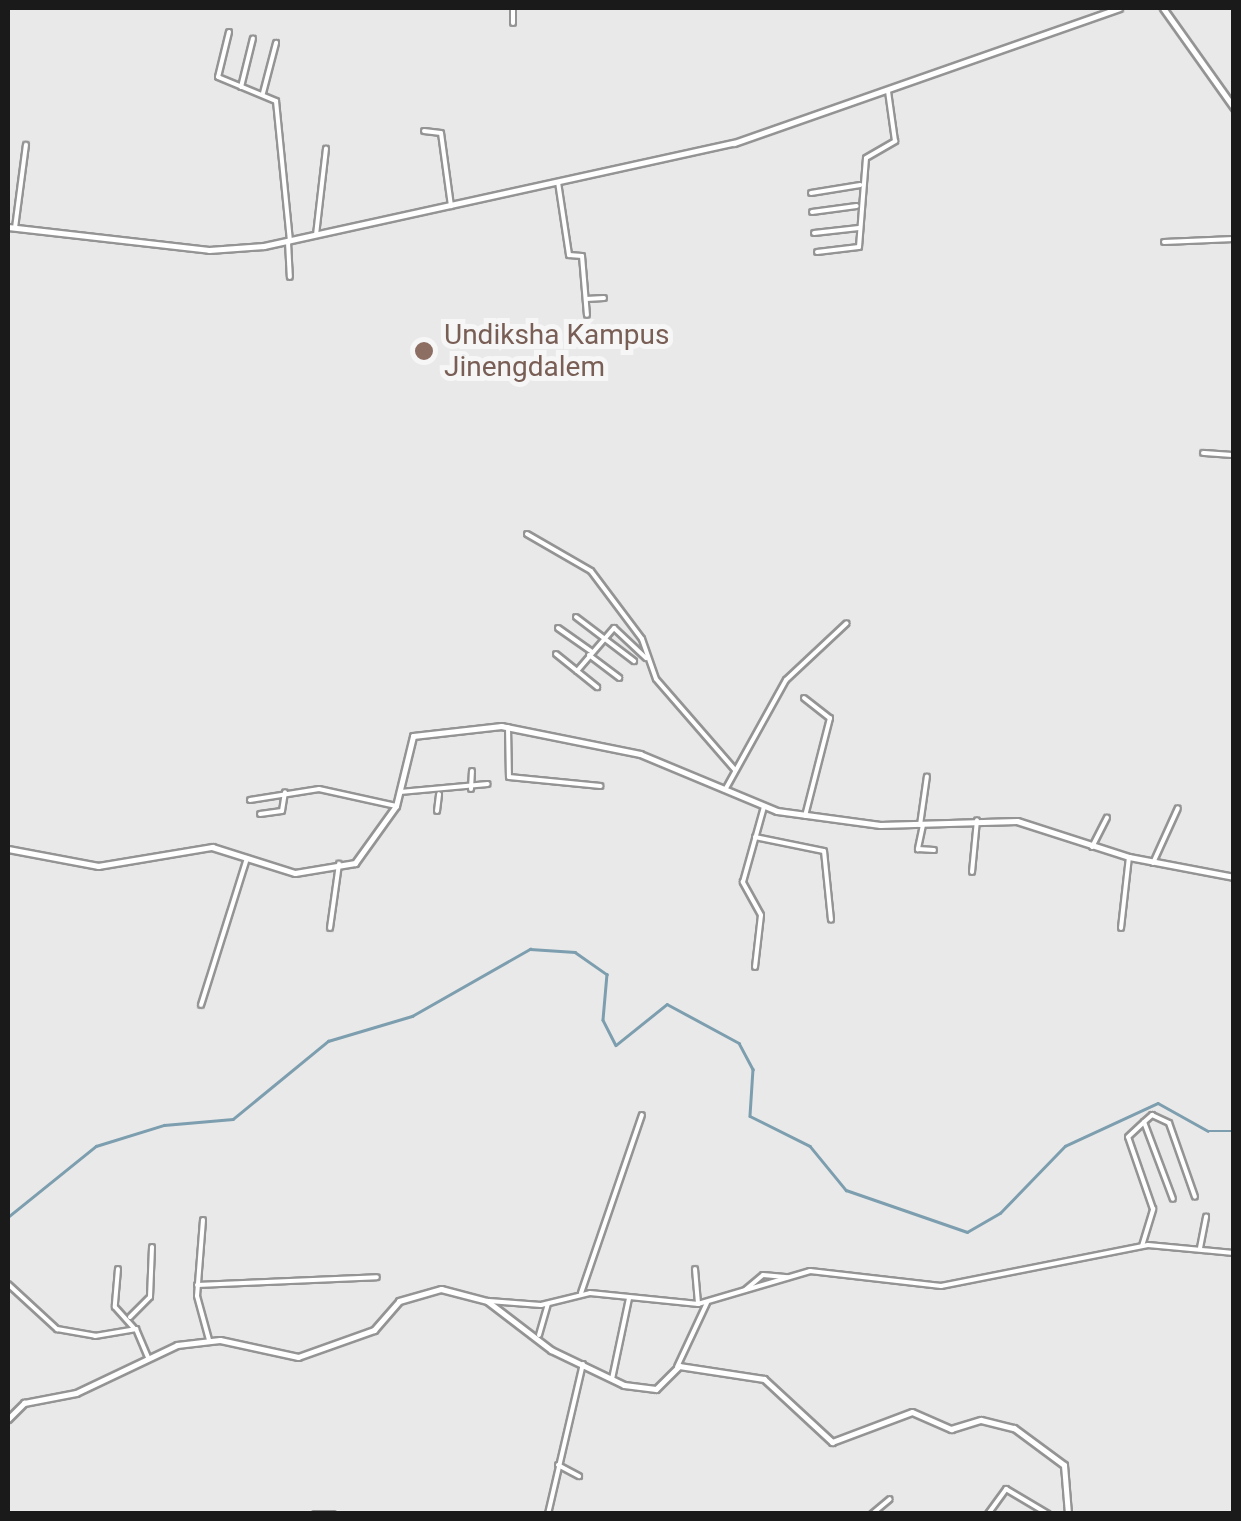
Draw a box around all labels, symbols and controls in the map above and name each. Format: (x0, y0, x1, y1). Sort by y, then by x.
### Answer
place label: Undiksha Kampus Jinengdalem (444, 318, 669, 384)
marker: Undiksha Kampus Jinengdalem (413, 340, 435, 362)

